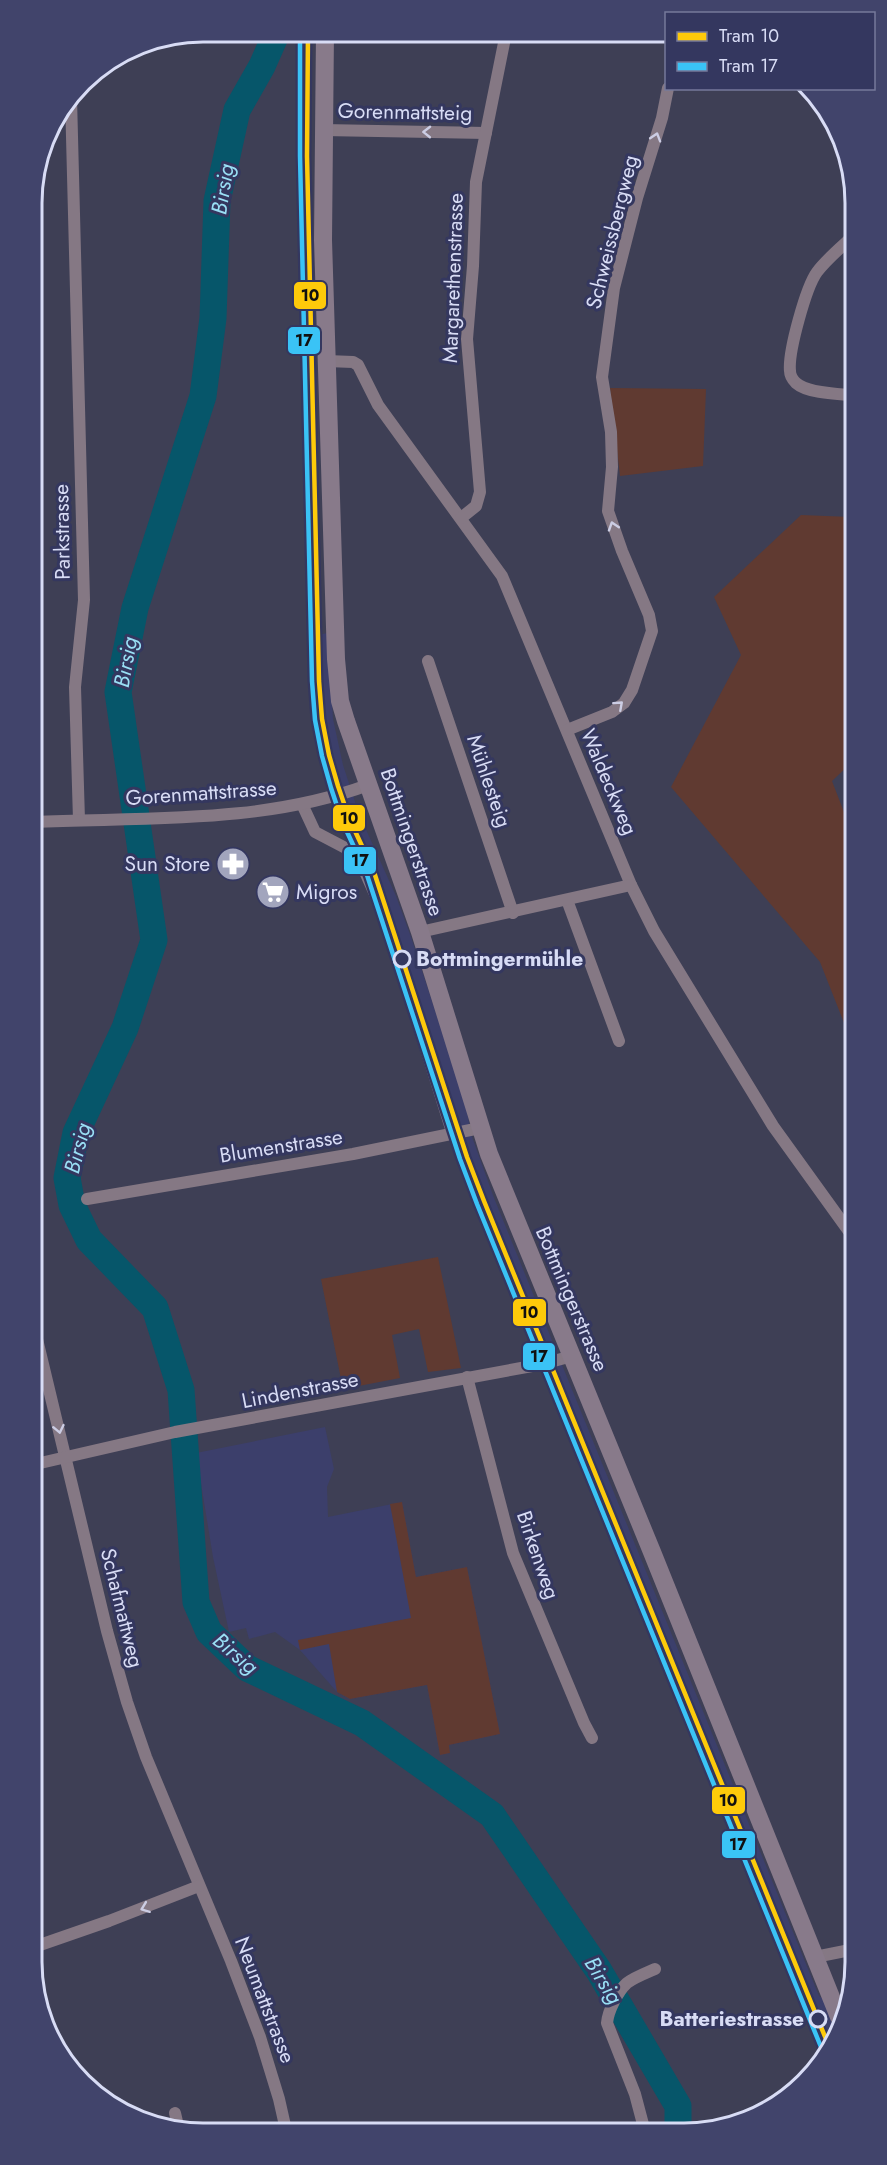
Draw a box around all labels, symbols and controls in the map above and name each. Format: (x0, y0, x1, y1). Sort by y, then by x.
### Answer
legend (665, 12, 875, 90)
text: Tram 10 (719, 23, 779, 49)
text: Tram 17 (719, 53, 778, 79)
street label: Gorenmattsteig (337, 96, 473, 128)
one-way arrow (423, 125, 432, 138)
one-way arrow (649, 132, 661, 142)
street label: Schweissbergweg (578, 152, 646, 312)
water label: Birsig (202, 161, 242, 217)
street label: Margarethenstrasse (435, 192, 471, 364)
line badge: 10 (293, 281, 327, 310)
text: 10 (301, 284, 319, 307)
line badge: 17 (287, 326, 321, 355)
text: 17 (295, 329, 313, 352)
street label: Parkstrasse (46, 484, 78, 580)
one-way arrow (608, 521, 621, 532)
water label: Birsig (105, 634, 145, 690)
one-way arrow (612, 701, 623, 712)
street label: Waldeckweg (573, 724, 645, 840)
street label: Mühlesteig (459, 731, 519, 831)
street label: Bottmingerstrasse (373, 764, 451, 920)
street label: Gorenmattstrasse (124, 773, 278, 813)
line badge: 10 (332, 804, 366, 832)
text: 10 (340, 807, 358, 830)
pharmacy icon: Sun Store (215, 846, 251, 882)
line badge: 17 (343, 846, 377, 875)
place label: Sun Store (124, 849, 210, 879)
text: 17 (351, 849, 369, 872)
supermarket icon: Migros (255, 874, 291, 910)
place label: Migros (296, 877, 357, 907)
place label: Bottmingermühle (416, 944, 583, 974)
marker: Bottmingermühle (393, 950, 411, 968)
water label: Birsig (55, 1119, 99, 1177)
street label: Blumenstrasse (217, 1121, 345, 1171)
street label: Bottmingerstrasse (528, 1222, 616, 1376)
line badge: 10 (512, 1298, 547, 1327)
text: 10 (520, 1301, 538, 1324)
line badge: 17 (522, 1342, 556, 1371)
text: 17 (530, 1345, 548, 1368)
street label: Lindenstrasse (239, 1364, 361, 1416)
one-way arrow (51, 1424, 64, 1434)
street label: Birkenweg (509, 1507, 567, 1603)
street label: Schafmattweg (93, 1545, 151, 1671)
water label: Birsig (206, 1624, 266, 1682)
line badge: 10 (711, 1786, 746, 1815)
text: 10 (719, 1789, 737, 1812)
line badge: 17 (721, 1830, 756, 1859)
text: 17 (729, 1833, 747, 1856)
one-way arrow (140, 1901, 151, 1913)
street label: Neumattstrasse (227, 1932, 303, 2068)
water label: Birsig (577, 1950, 631, 2010)
place label: Batteriestrasse (659, 2004, 804, 2034)
marker: Batteriestrasse (809, 2010, 827, 2028)

